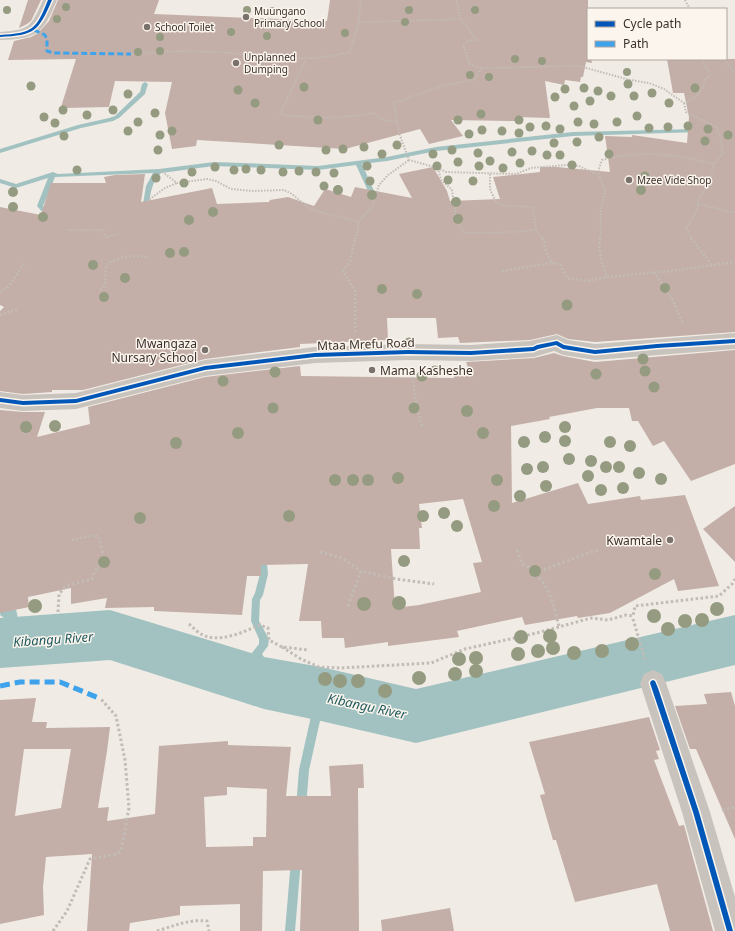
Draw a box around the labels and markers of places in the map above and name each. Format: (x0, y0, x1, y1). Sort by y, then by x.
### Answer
place label: Muungano Primary School (254, 4, 325, 30)
marker: Muungano Primary School (241, 12, 251, 22)
place label: School Toilet (155, 20, 214, 34)
marker: School Toilet (142, 22, 152, 32)
place label: Unplanned Dumping (244, 50, 296, 76)
marker: Unplanned Dumping (231, 58, 241, 68)
place label: Mzee Vide Shop (637, 173, 712, 187)
marker: Mzee Vide Shop (624, 175, 634, 185)
place label: Mwangaza Nursary School (111, 335, 197, 366)
marker: Mwangaza Nursary School (200, 345, 210, 355)
place label: Mama Kasheshe (380, 362, 473, 379)
marker: Mama Kasheshe (367, 365, 377, 375)
place label: Kwamtale (606, 532, 662, 549)
marker: Kwamtale (665, 535, 675, 545)

